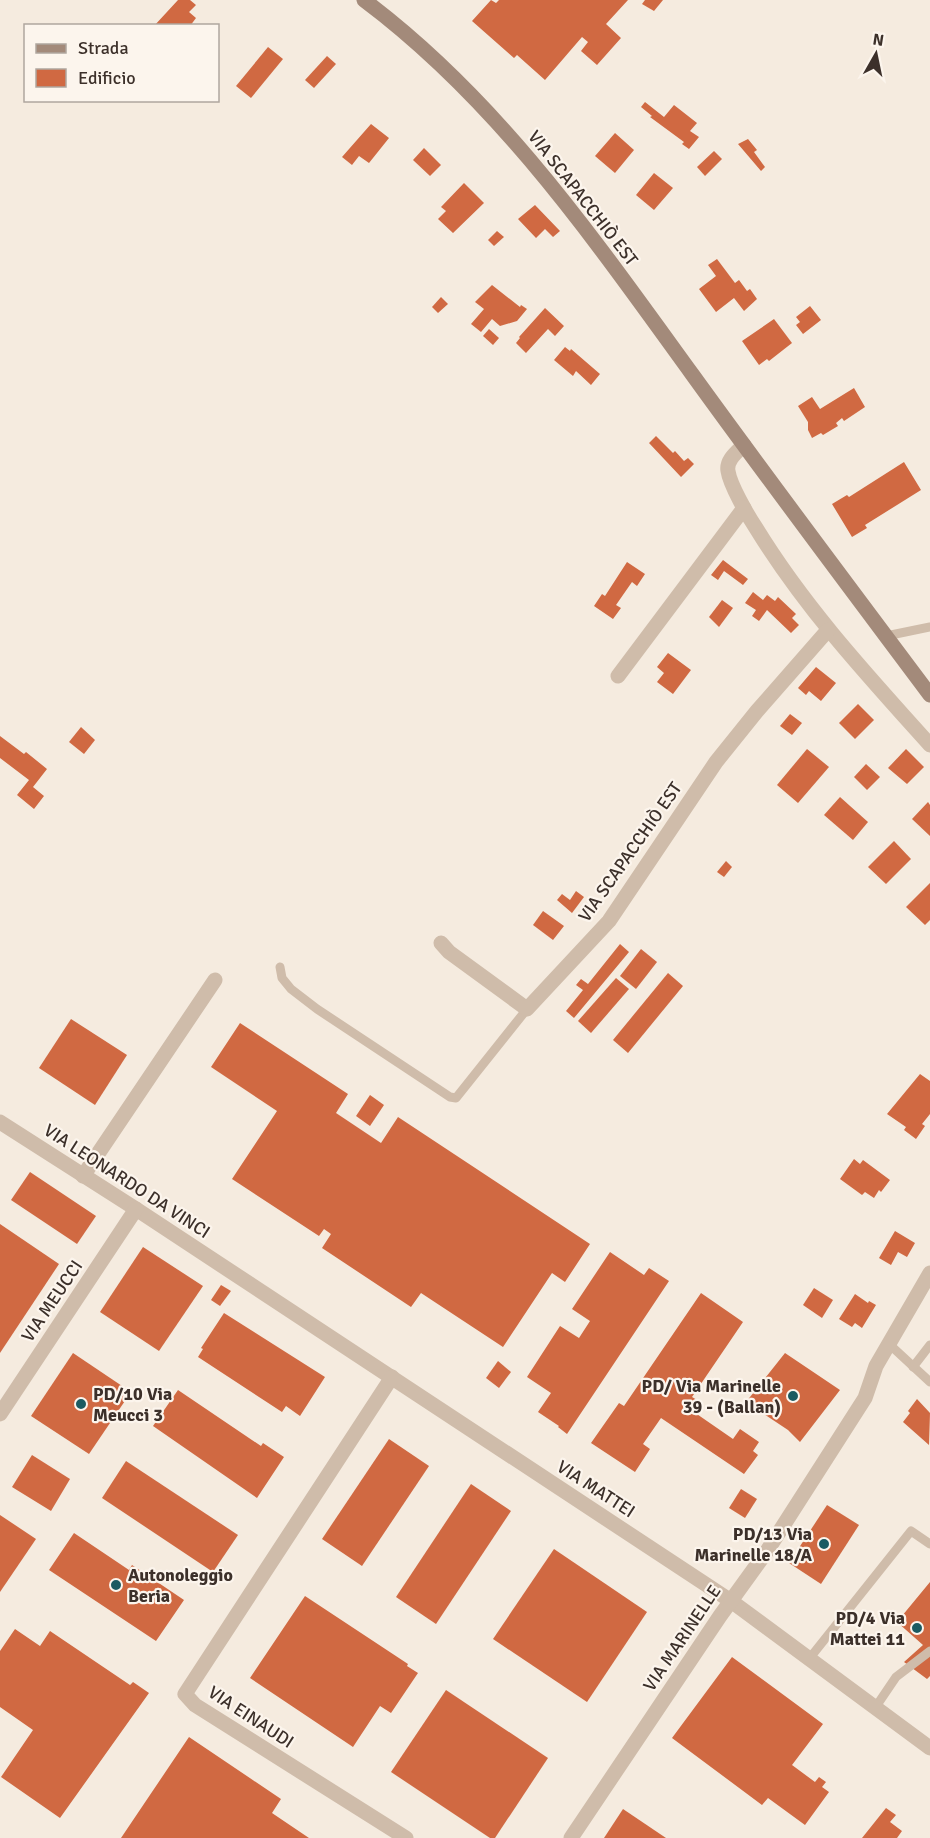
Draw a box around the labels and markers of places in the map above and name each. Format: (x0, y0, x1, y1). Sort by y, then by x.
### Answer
place label: PD/ Via Marinelle 39 - (Ballan) (642, 1375, 781, 1418)
place label: PD/10 Via Meucci 3 (93, 1383, 172, 1426)
marker: PD/ Via Marinelle 39 - (Ballan) (786, 1389, 800, 1403)
marker: PD/10 Via Meucci 3 (74, 1397, 88, 1411)
place label: PD/13 Via Marinelle 18/A (695, 1523, 813, 1566)
marker: PD/13 Via Marinelle 18/A (817, 1537, 831, 1551)
place label: Autonoleggio Beria (128, 1564, 233, 1607)
marker: Autonoleggio Beria (109, 1578, 123, 1592)
place label: PD/4 Via Mattei 11 (830, 1607, 905, 1650)
marker: PD/4 Via Mattei 11 (910, 1621, 924, 1635)

